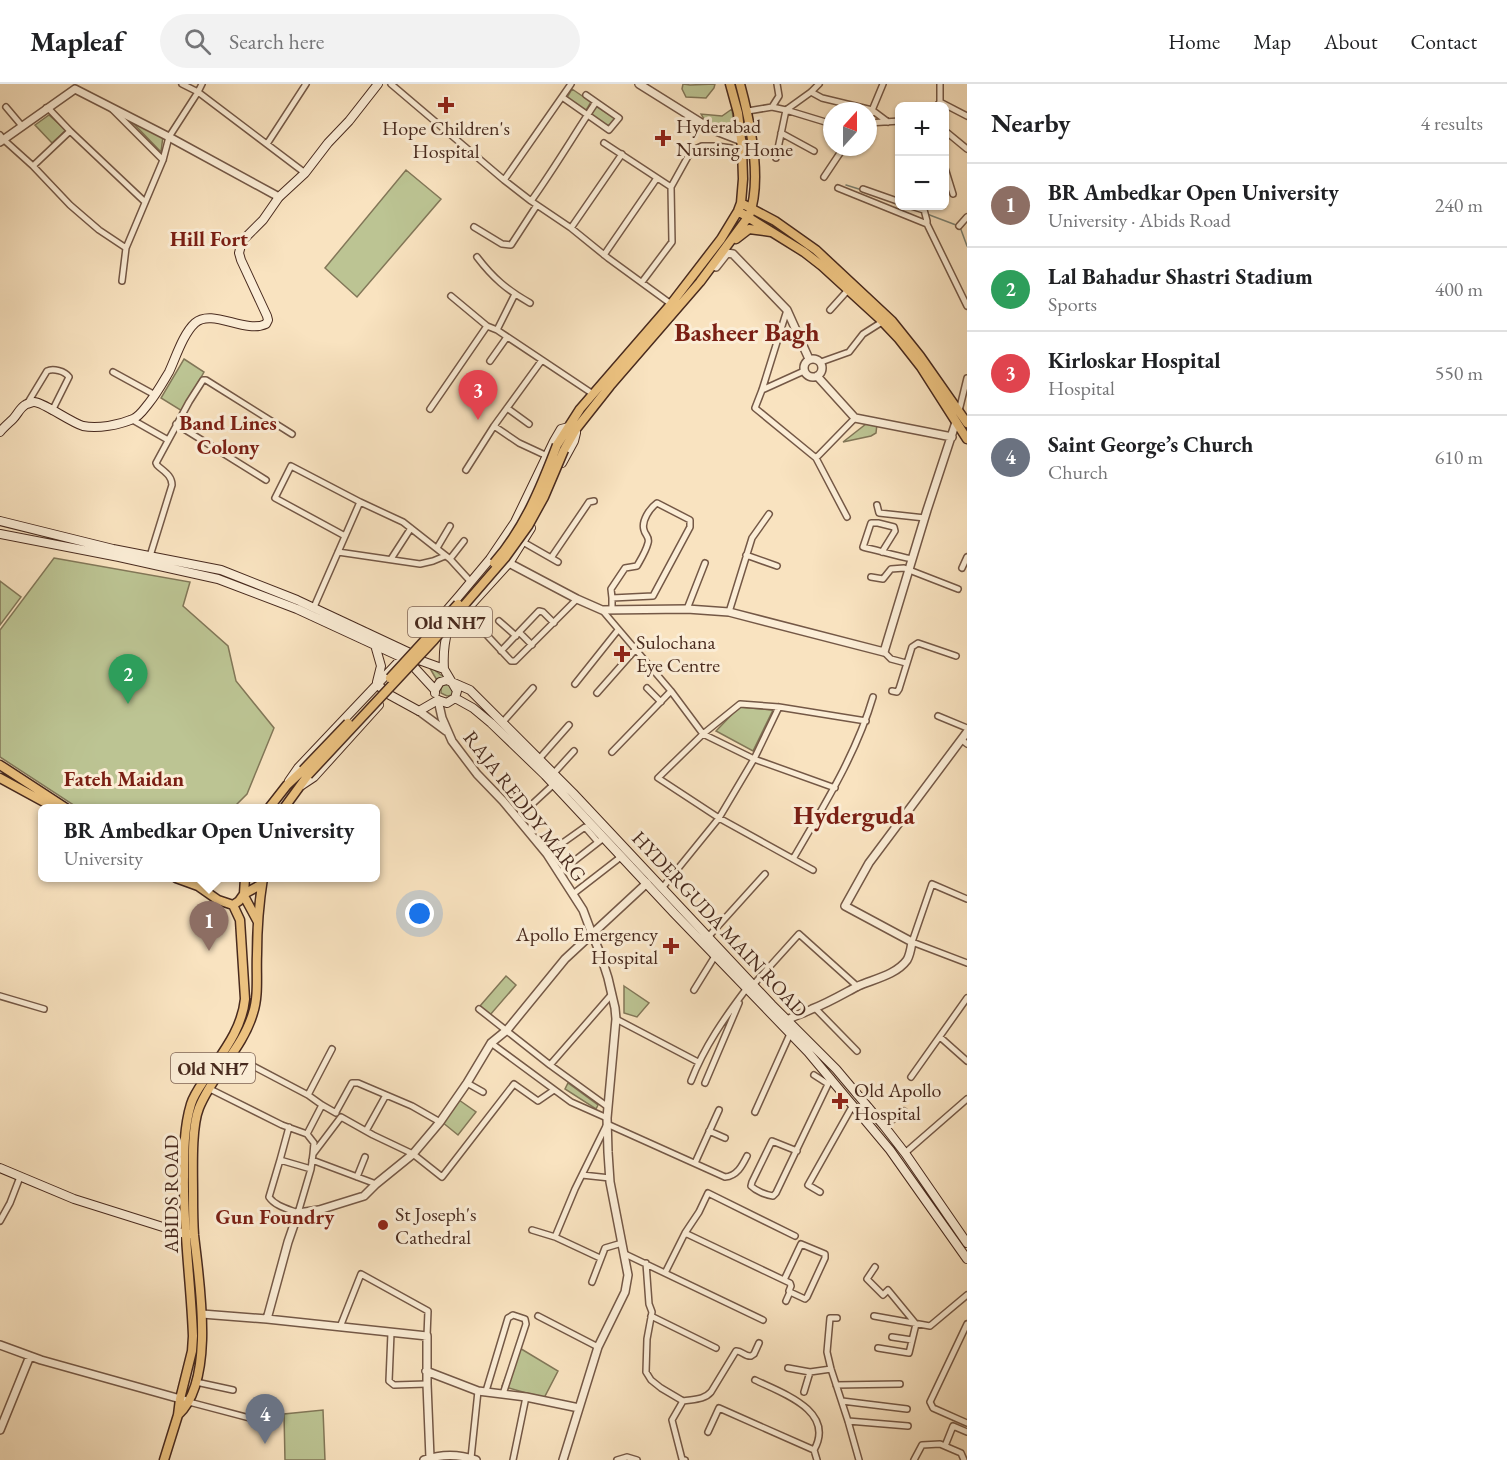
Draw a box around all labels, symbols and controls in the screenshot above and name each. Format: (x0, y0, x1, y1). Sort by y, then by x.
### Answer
search box (160, 14, 580, 68)
text: Mapleaf (30, 23, 124, 59)
icon: search (181, 25, 214, 58)
text: Search here (229, 27, 324, 56)
text: Home (1168, 28, 1220, 55)
text: Map (1253, 28, 1291, 55)
text: About (1324, 28, 1377, 55)
text: Contact (1410, 28, 1477, 55)
marker: Hope Children's Hospital (437, 96, 455, 114)
north arrow (823, 102, 877, 156)
map controls (895, 102, 949, 210)
button: + (895, 102, 949, 156)
text: Nearby (991, 106, 1071, 140)
text: 4 results (1420, 110, 1483, 136)
place label: Hyderabad Nursing Home (676, 113, 793, 162)
place label: Hope Children's Hospital (382, 115, 510, 164)
marker: Hyderabad Nursing Home (654, 129, 672, 147)
button: − (895, 156, 949, 210)
text: BR Ambedkar Open University (1048, 178, 1339, 207)
text: 1 (1005, 192, 1016, 218)
text: 240 m (1435, 192, 1483, 218)
text: University · Abids Road (1048, 207, 1231, 233)
district label: Hill Fort (170, 225, 248, 252)
text: Lal Bahadur Shastri Stadium (1048, 262, 1313, 291)
text: 2 (1005, 276, 1016, 302)
text: 400 m (1435, 276, 1483, 302)
text: Sports (1048, 291, 1097, 317)
district label: Basheer Bagh (674, 315, 820, 349)
text: Kirloskar Hospital (1048, 346, 1221, 375)
text: 3 (1005, 360, 1016, 386)
text: 550 m (1435, 360, 1483, 386)
pin: 3 (458, 370, 498, 420)
text: Hospital (1048, 375, 1115, 401)
district label: Band Lines Colony (179, 409, 277, 460)
text: Saint George’s Church (1048, 430, 1253, 459)
text: 4 (1005, 444, 1016, 470)
text: 610 m (1435, 444, 1483, 470)
text: Church (1048, 459, 1108, 485)
road number: Old NH7 (408, 607, 492, 637)
place label: Sulochana Eye Centre (636, 629, 720, 678)
marker: Sulochana Eye Centre (613, 645, 631, 663)
pin: 2 (108, 654, 148, 704)
street label: RAJA REDDY MARG (458, 725, 592, 887)
district label: Fateh Maidan (64, 765, 184, 792)
district label: Hyderguda (793, 798, 915, 832)
popup (38, 804, 380, 882)
text: BR Ambedkar Open University (64, 816, 354, 845)
street label: HYDERGUDA MAIN ROAD (626, 825, 814, 1023)
text: University (64, 845, 143, 871)
your location (405, 899, 434, 928)
pin: 1 (190, 902, 228, 951)
place label: Apollo Emergency Hospital (515, 921, 658, 970)
marker: Apollo Emergency Hospital (662, 937, 680, 955)
road number: Old NH7 (171, 1053, 255, 1083)
place label: Old Apollo Hospital (854, 1077, 942, 1126)
marker: Old Apollo Hospital (831, 1092, 849, 1110)
street label: ABIDS ROAD (158, 1135, 184, 1254)
place label: St Joseph's Cathedral (395, 1201, 476, 1250)
district label: Gun Foundry (216, 1203, 335, 1230)
marker: St Joseph's Cathedral (376, 1218, 390, 1232)
pin: 4 (246, 1394, 284, 1444)

